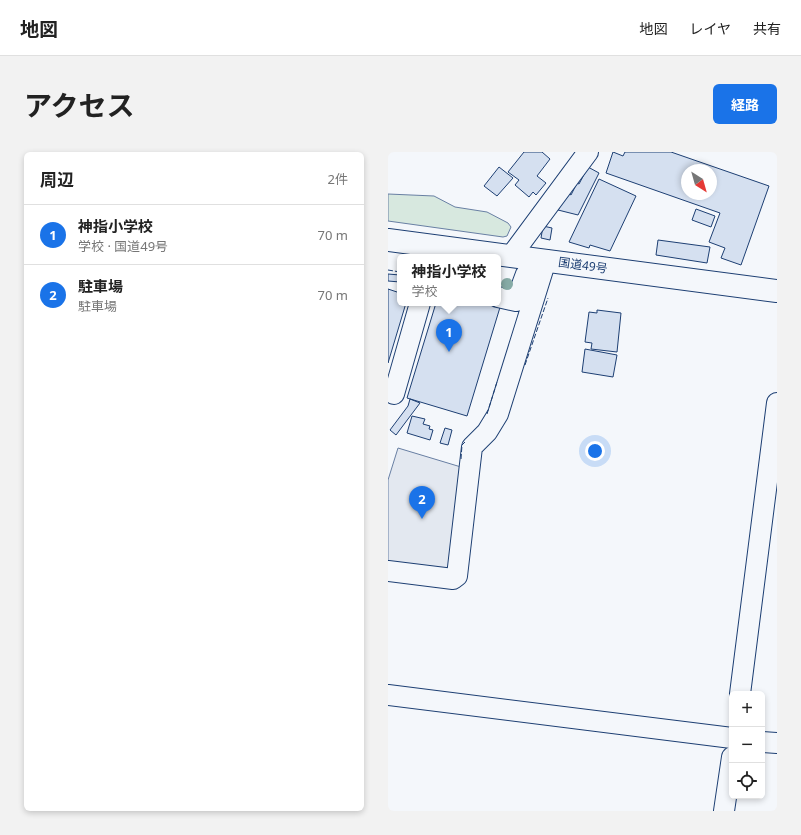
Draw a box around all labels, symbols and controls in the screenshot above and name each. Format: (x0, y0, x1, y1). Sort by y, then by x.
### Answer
text: 地図 (20, 16, 58, 42)
text: 地図 (639, 19, 667, 38)
text: レイヤ (689, 19, 731, 38)
text: 共有 (753, 19, 781, 38)
button: 経路 (713, 84, 777, 124)
text: アクセス (24, 86, 135, 124)
north arrow (681, 164, 717, 200)
text: 周辺 (40, 168, 74, 191)
text: 2件 (328, 170, 348, 188)
text: 神指小学校 (78, 216, 153, 236)
text: 1 (49, 226, 57, 244)
text: 70 m (318, 226, 348, 244)
text: 学校 · 国道49号 (78, 237, 168, 255)
street label: 国道49号 (557, 253, 609, 277)
popup (397, 254, 501, 306)
text: 神指小学校 (411, 261, 487, 281)
text: 駐車場 (78, 276, 123, 296)
text: 学校 (411, 282, 438, 300)
text: 2 (49, 286, 57, 304)
text: 70 m (318, 286, 348, 304)
text: 駐車場 (78, 297, 117, 315)
pin: 1 (436, 319, 462, 352)
your location (585, 441, 605, 461)
pin: 2 (409, 486, 435, 519)
map controls (729, 691, 765, 799)
button: + (729, 691, 765, 727)
button: − (729, 727, 765, 763)
button: locate (729, 763, 765, 799)

